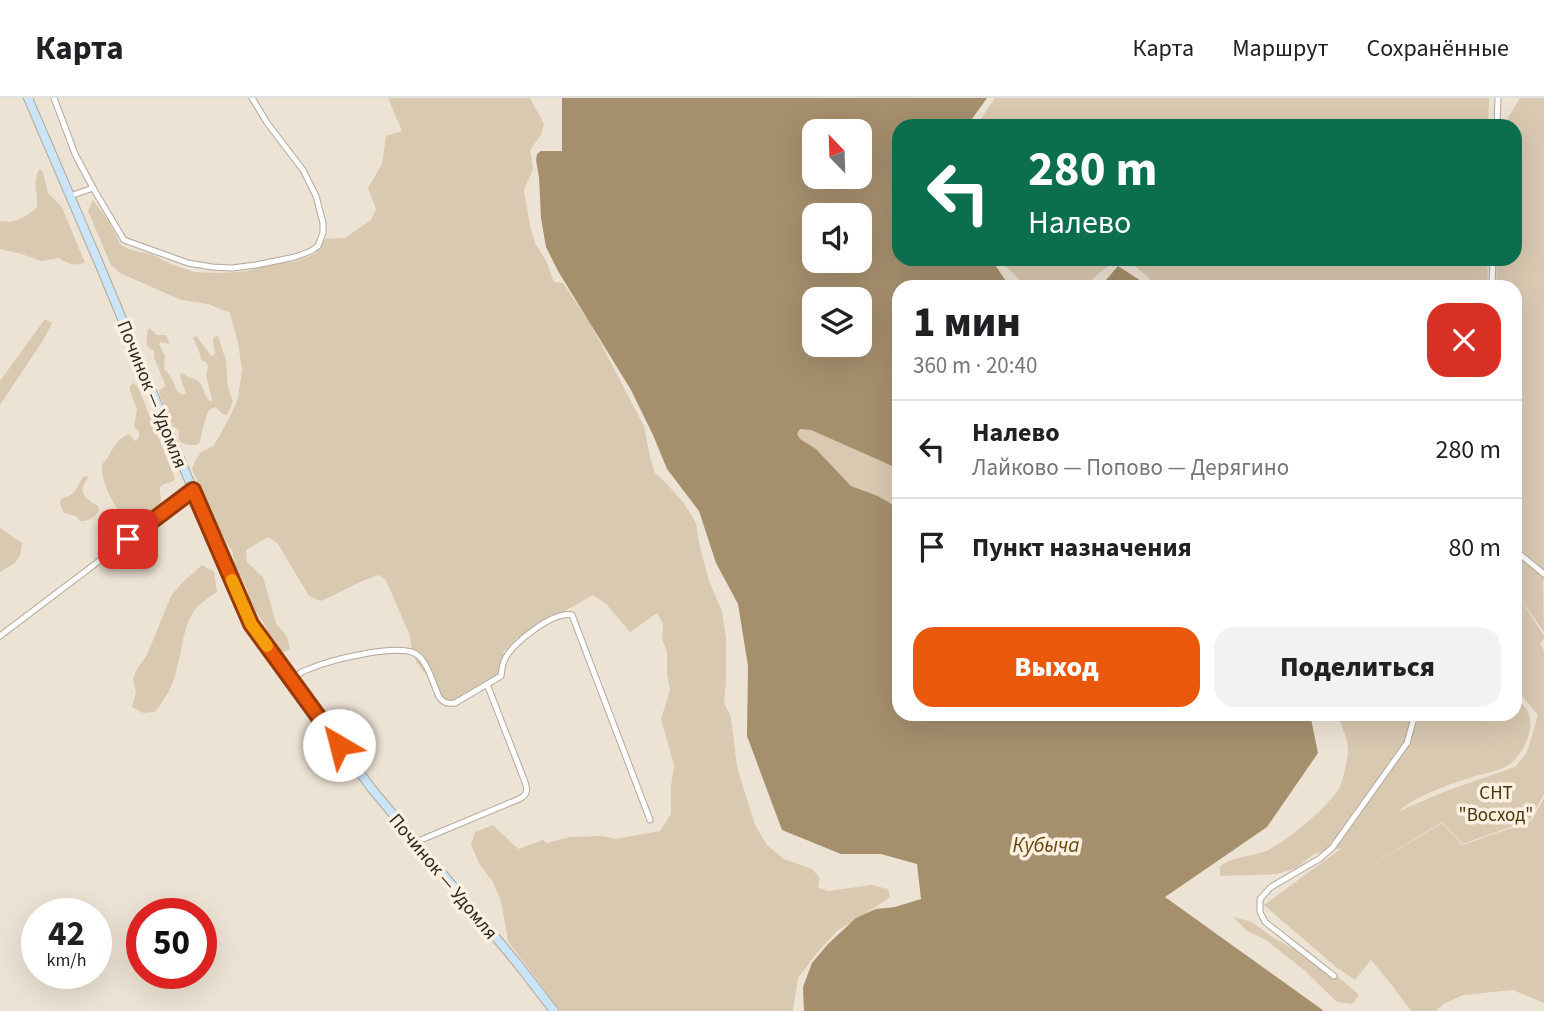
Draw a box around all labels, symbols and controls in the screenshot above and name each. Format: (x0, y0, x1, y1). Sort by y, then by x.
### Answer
text: Карта (35, 25, 124, 72)
text: Карта (1133, 31, 1194, 66)
text: Маршрут (1232, 31, 1328, 66)
text: Сохранённые (1366, 31, 1509, 66)
north arrow (802, 119, 872, 189)
map controls (802, 119, 872, 357)
text: 280 m (1028, 135, 1157, 205)
icon: left (913, 147, 1004, 238)
text: Налево (1028, 200, 1131, 246)
button: sound (802, 203, 872, 273)
button: layers (802, 287, 872, 357)
text: 1 мин (913, 293, 1021, 353)
button: close (1427, 303, 1501, 377)
street label: Починок — Удомля (110, 317, 194, 472)
text: 360 m · 20:40 (913, 349, 1037, 382)
text: Налево (972, 414, 1060, 451)
icon: left (913, 430, 951, 468)
text: 280 m (1435, 431, 1501, 468)
text: Лайково — Попово — Дерягино (972, 451, 1289, 484)
pin (98, 509, 158, 569)
icon: arrive (109, 520, 147, 558)
icon: arrive (913, 528, 951, 566)
text: Пункт назначения (972, 529, 1192, 566)
text: 80 m (1448, 529, 1501, 566)
button: Выход (913, 627, 1200, 707)
button: Поделиться (1214, 627, 1501, 707)
position arrow (302, 708, 376, 782)
park label: СНТ "Восход" (1459, 780, 1533, 829)
street label: Починок — Удомля (382, 808, 504, 946)
water label: Кубыча (1013, 830, 1079, 860)
speed limit sign: 50 (126, 898, 217, 989)
text: 42 (48, 909, 85, 959)
text: km/h (47, 948, 86, 973)

